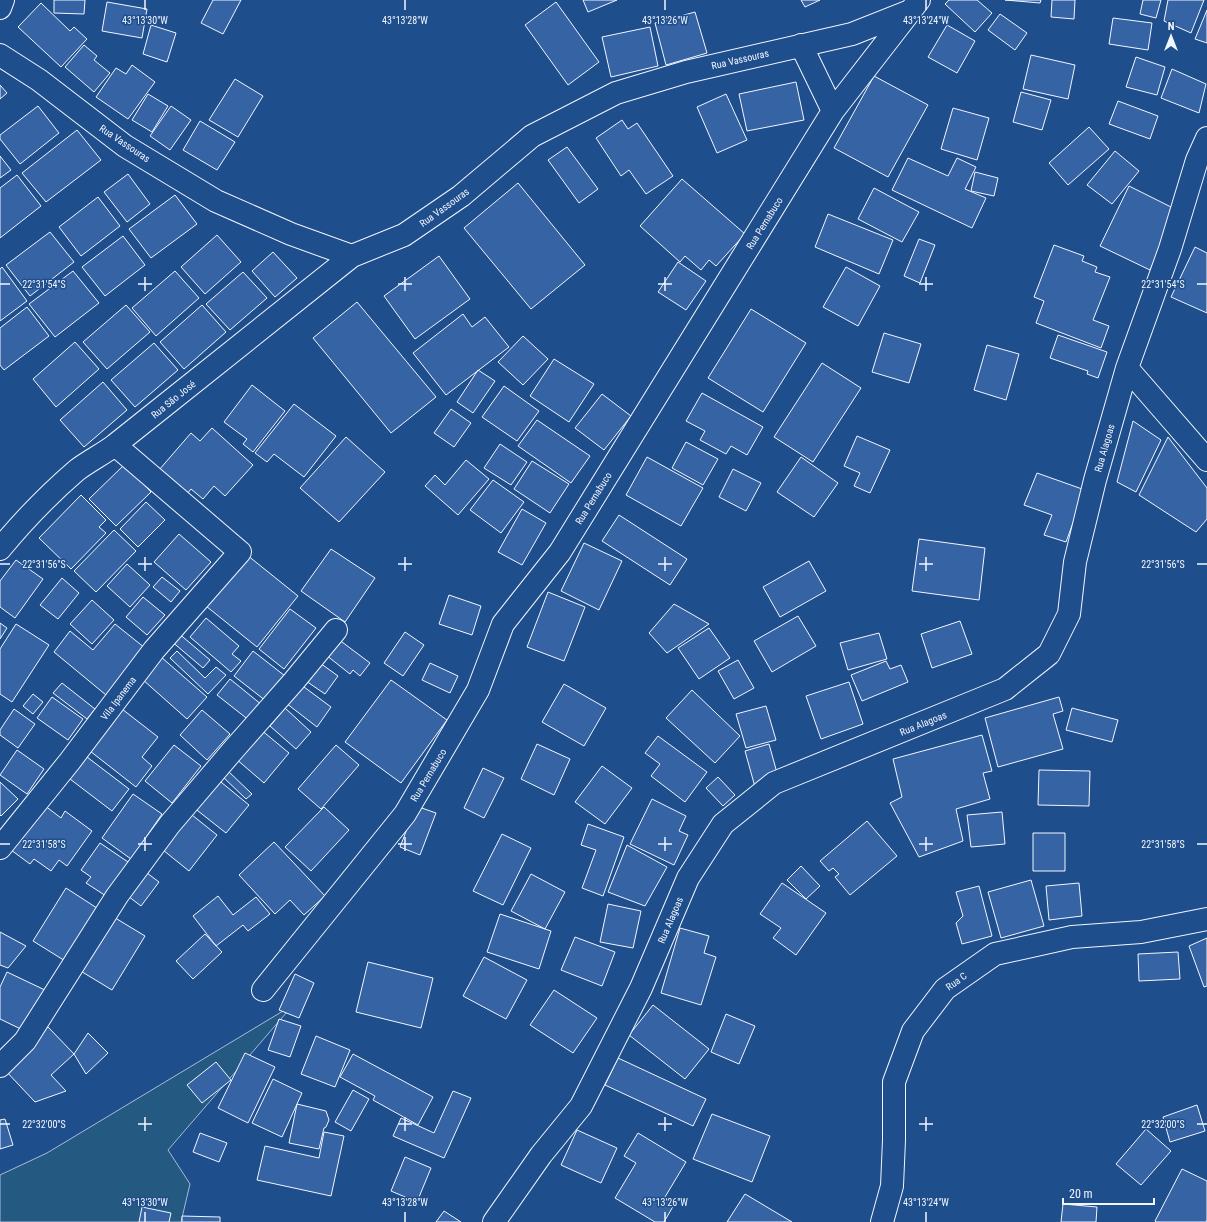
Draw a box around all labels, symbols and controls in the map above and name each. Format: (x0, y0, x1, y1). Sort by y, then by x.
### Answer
text: 43°13'30"W (122, 15, 168, 26)
text: 43°13'28"W (382, 15, 428, 26)
text: 43°13'26"W (642, 15, 688, 26)
text: 43°13'24"W (903, 15, 949, 26)
north arrow (1151, 16, 1191, 56)
text: N (1168, 20, 1175, 33)
street label: Rua Vassouras (710, 47, 770, 71)
street label: Rua Vassouras (97, 122, 152, 165)
street label: Rua Vassouras (417, 185, 472, 229)
street label: Rua Pernabuco (744, 195, 785, 251)
text: 22°31'54"S (22, 279, 66, 290)
text: 22°31'54"S (1141, 279, 1185, 290)
street label: Rua São José (149, 378, 198, 421)
street label: Rua Alagoas (1092, 422, 1117, 473)
street label: Rua Pernabuco (573, 470, 614, 526)
text: 22°31'56"S (22, 559, 66, 570)
text: 22°31'56"S (1141, 559, 1185, 570)
street label: Vila Ipanema (99, 674, 138, 722)
street label: Rua Alagoas (898, 709, 949, 738)
street label: Rua Pernabuco (408, 747, 448, 804)
text: 22°31'58"S (22, 839, 66, 850)
text: 22°31'58"S (1141, 839, 1185, 850)
street label: Rua Alagoas (656, 895, 685, 945)
street label: Rua C (944, 970, 969, 993)
text: 22°32'00"S (22, 1119, 66, 1130)
text: 22°32'00"S (1141, 1119, 1185, 1130)
scale bar (1063, 1180, 1154, 1206)
text: 20 m (1069, 1187, 1093, 1201)
text: 43°13'30"W (122, 1197, 168, 1208)
text: 43°13'28"W (382, 1197, 428, 1208)
text: 43°13'26"W (642, 1197, 688, 1208)
text: 43°13'24"W (903, 1197, 949, 1208)

